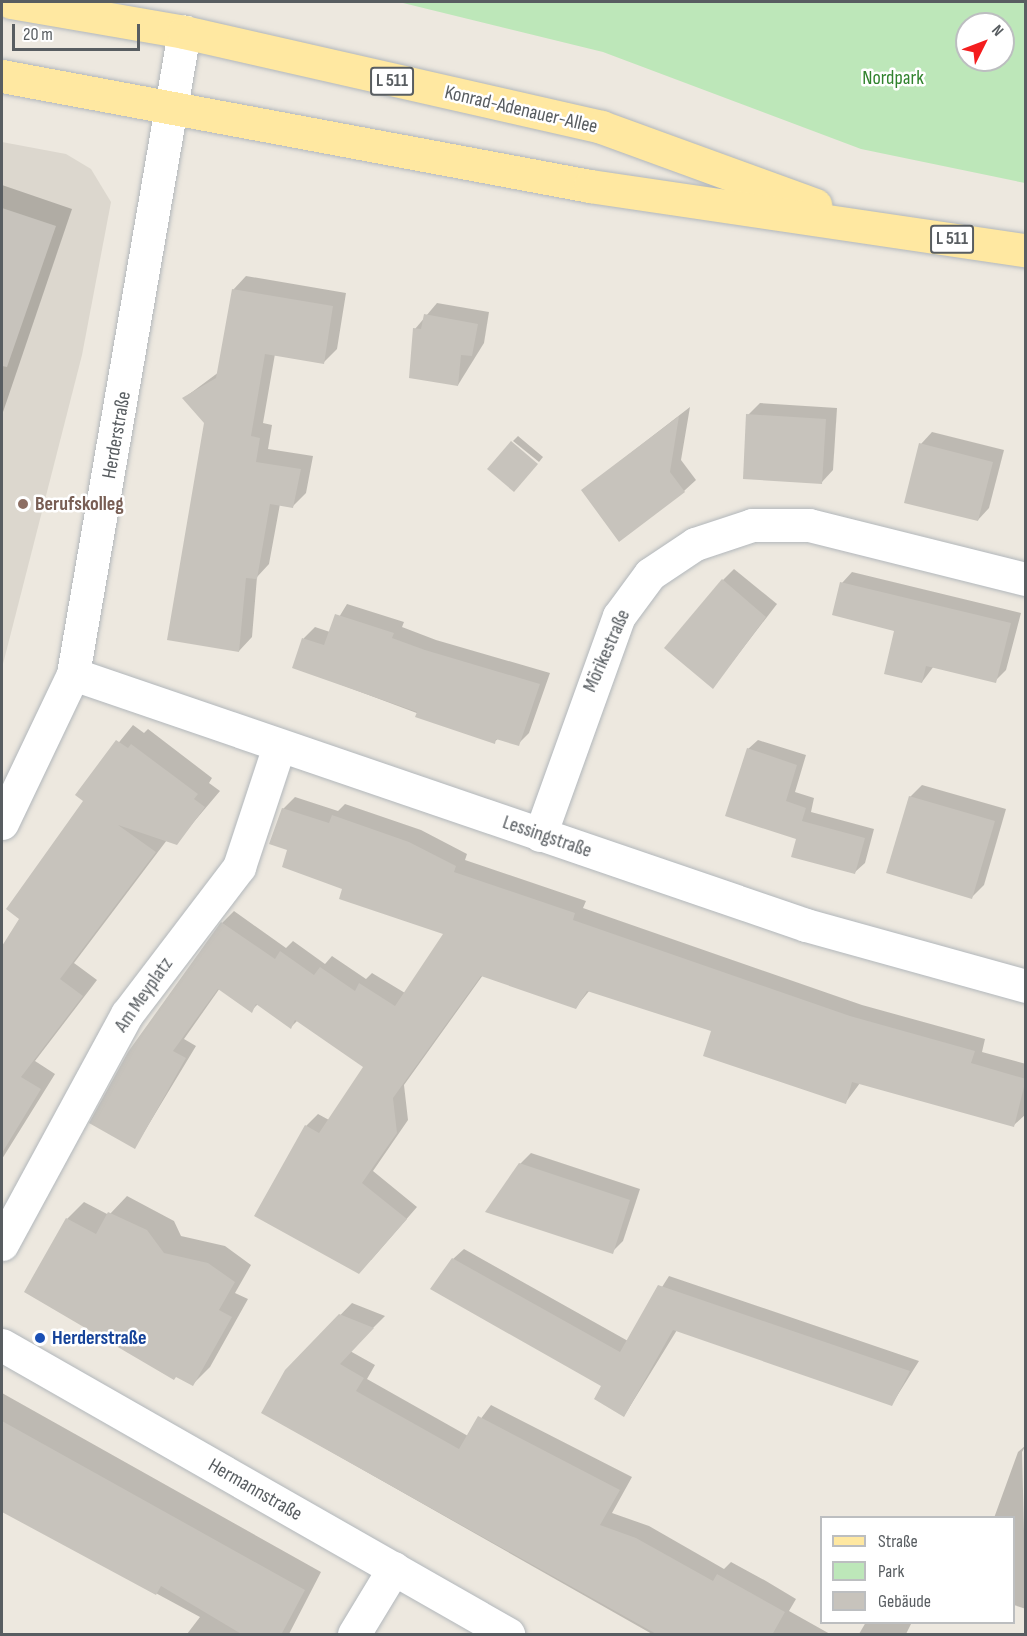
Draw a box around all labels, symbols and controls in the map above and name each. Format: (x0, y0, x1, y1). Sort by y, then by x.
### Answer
scale bar (15, 12, 142, 50)
north arrow (955, 12, 1015, 72)
text: N (987, 21, 1007, 40)
text: 20 m (23, 24, 53, 45)
road number: L 511 (370, 66, 414, 96)
park label: Nordpark (862, 66, 924, 90)
street label: Konrad-Adenauer-Allee (442, 81, 600, 139)
road number: L 511 (930, 224, 974, 254)
street label: Herderstraße (98, 389, 136, 481)
place label: Berufskolleg (35, 492, 124, 516)
marker: Berufskolleg (16, 497, 30, 511)
street label: Mörikestraße (578, 606, 636, 696)
street label: Lessingstraße (499, 811, 595, 863)
street label: Am Meyplatz (110, 953, 178, 1037)
place label: Herderstraße (52, 1326, 147, 1350)
marker: Herderstraße (33, 1331, 47, 1345)
street label: Hermannstraße (204, 1453, 306, 1527)
legend (820, 1516, 1015, 1624)
text: Straße (878, 1531, 918, 1552)
text: Park (878, 1561, 904, 1582)
text: Gebäude (878, 1591, 931, 1612)

